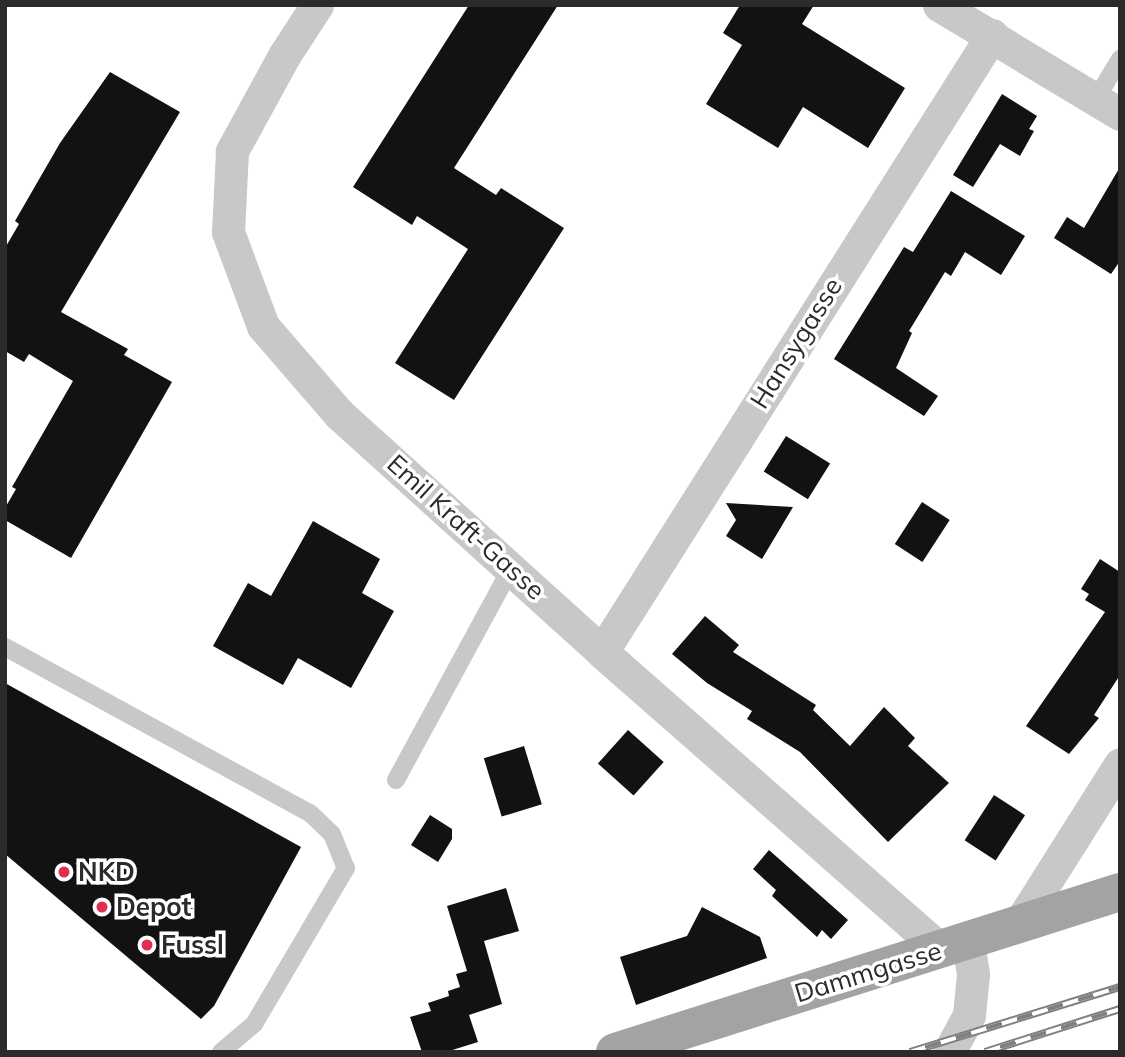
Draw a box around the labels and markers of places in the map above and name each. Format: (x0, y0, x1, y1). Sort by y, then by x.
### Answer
place label: NKD (78, 856, 135, 888)
marker: NKD (56, 864, 72, 880)
place label: Depot (116, 891, 191, 923)
marker: Depot (94, 899, 110, 915)
place label: Fussl (161, 929, 224, 961)
marker: Fussl (139, 937, 155, 953)

